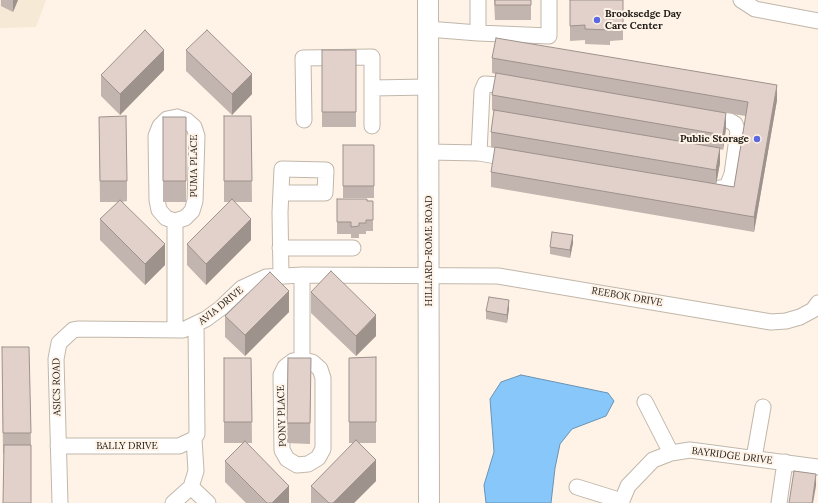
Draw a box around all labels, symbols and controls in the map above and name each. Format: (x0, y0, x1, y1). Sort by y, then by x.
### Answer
place label: Brooksedge Day Care Center (605, 8, 681, 32)
marker: Brooksedge Day Care Center (592, 15, 602, 25)
place label: Public Storage (680, 133, 749, 145)
street label: PUMA PLACE (188, 134, 200, 198)
marker: Public Storage (752, 134, 762, 144)
street label: HILLIARD-ROME ROAD (423, 196, 435, 306)
street label: AVIA DRIVE (196, 284, 246, 328)
street label: REEBOK DRIVE (591, 285, 663, 309)
street label: ASICS ROAD (50, 358, 64, 416)
street label: PONY PLACE (275, 385, 289, 447)
street label: BALLY DRIVE (96, 440, 158, 452)
street label: BAYRIDGE DRIVE (691, 445, 773, 467)

